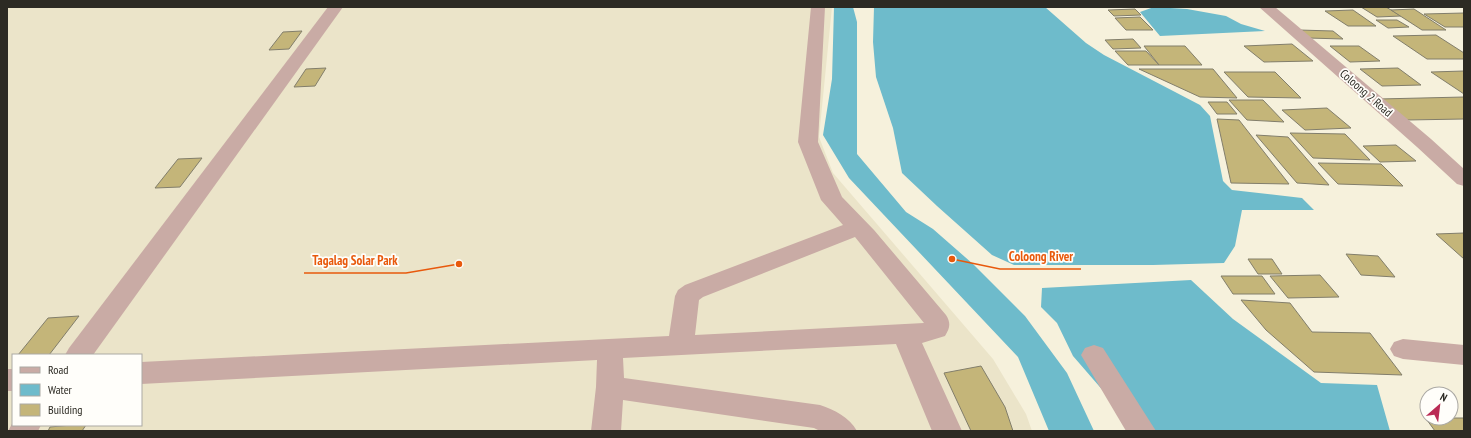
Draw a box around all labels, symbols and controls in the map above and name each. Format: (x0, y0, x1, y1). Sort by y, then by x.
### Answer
street label: Coloong 2 Road (1337, 66, 1396, 120)
callout: Coloong River (1000, 244, 1081, 269)
callout: Tagalag Solar Park (304, 248, 406, 273)
text: Coloong River (1009, 248, 1073, 265)
text: Tagalag Solar Park (312, 252, 398, 269)
legend (12, 354, 142, 426)
text: Road (48, 362, 68, 377)
text: Water (48, 382, 73, 397)
north arrow (1419, 386, 1459, 426)
text: N (1438, 390, 1450, 405)
text: Building (48, 402, 83, 417)

